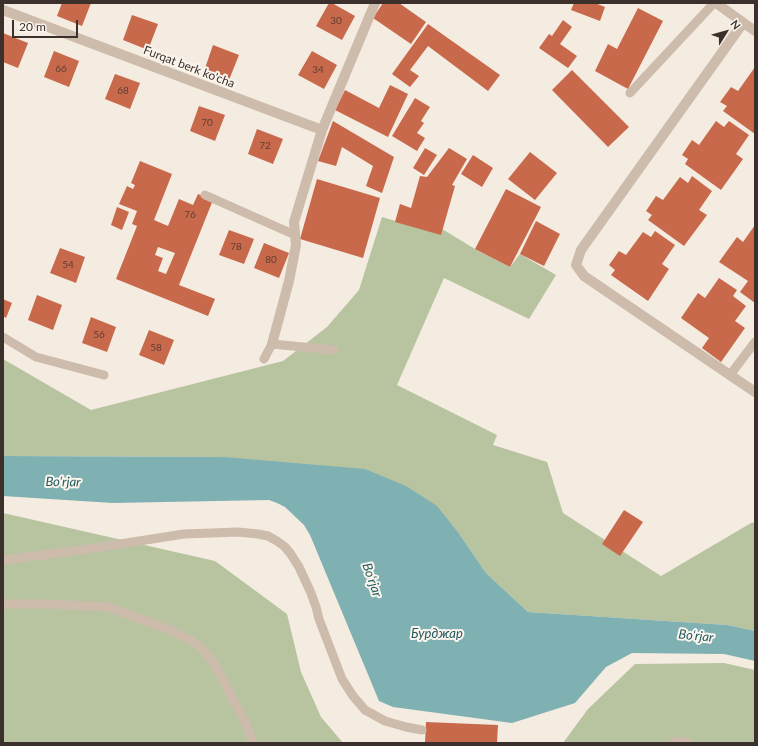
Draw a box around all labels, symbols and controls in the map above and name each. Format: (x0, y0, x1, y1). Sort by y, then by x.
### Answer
scale bar (14, 12, 80, 38)
north arrow (706, 12, 746, 52)
house number: 30 (330, 15, 342, 27)
text: N (728, 17, 744, 32)
text: 20 m (19, 19, 46, 34)
street label: Furqat berk ko'cha (141, 43, 237, 91)
house number: 66 (55, 63, 67, 75)
house number: 34 (312, 64, 324, 76)
house number: 68 (117, 85, 129, 97)
house number: 70 (201, 117, 213, 129)
house number: 72 (259, 140, 271, 152)
house number: 76 (184, 209, 196, 221)
house number: 78 (230, 241, 242, 253)
house number: 80 (265, 254, 277, 266)
house number: 54 (62, 259, 74, 271)
house number: 56 (93, 329, 105, 341)
house number: 58 (150, 342, 162, 354)
water label: Bo‘rjar (45, 474, 81, 490)
water label: Bo‘rjar (359, 561, 385, 599)
water label: Бурджар (411, 626, 463, 642)
water label: Bo‘rjar (678, 626, 714, 646)

